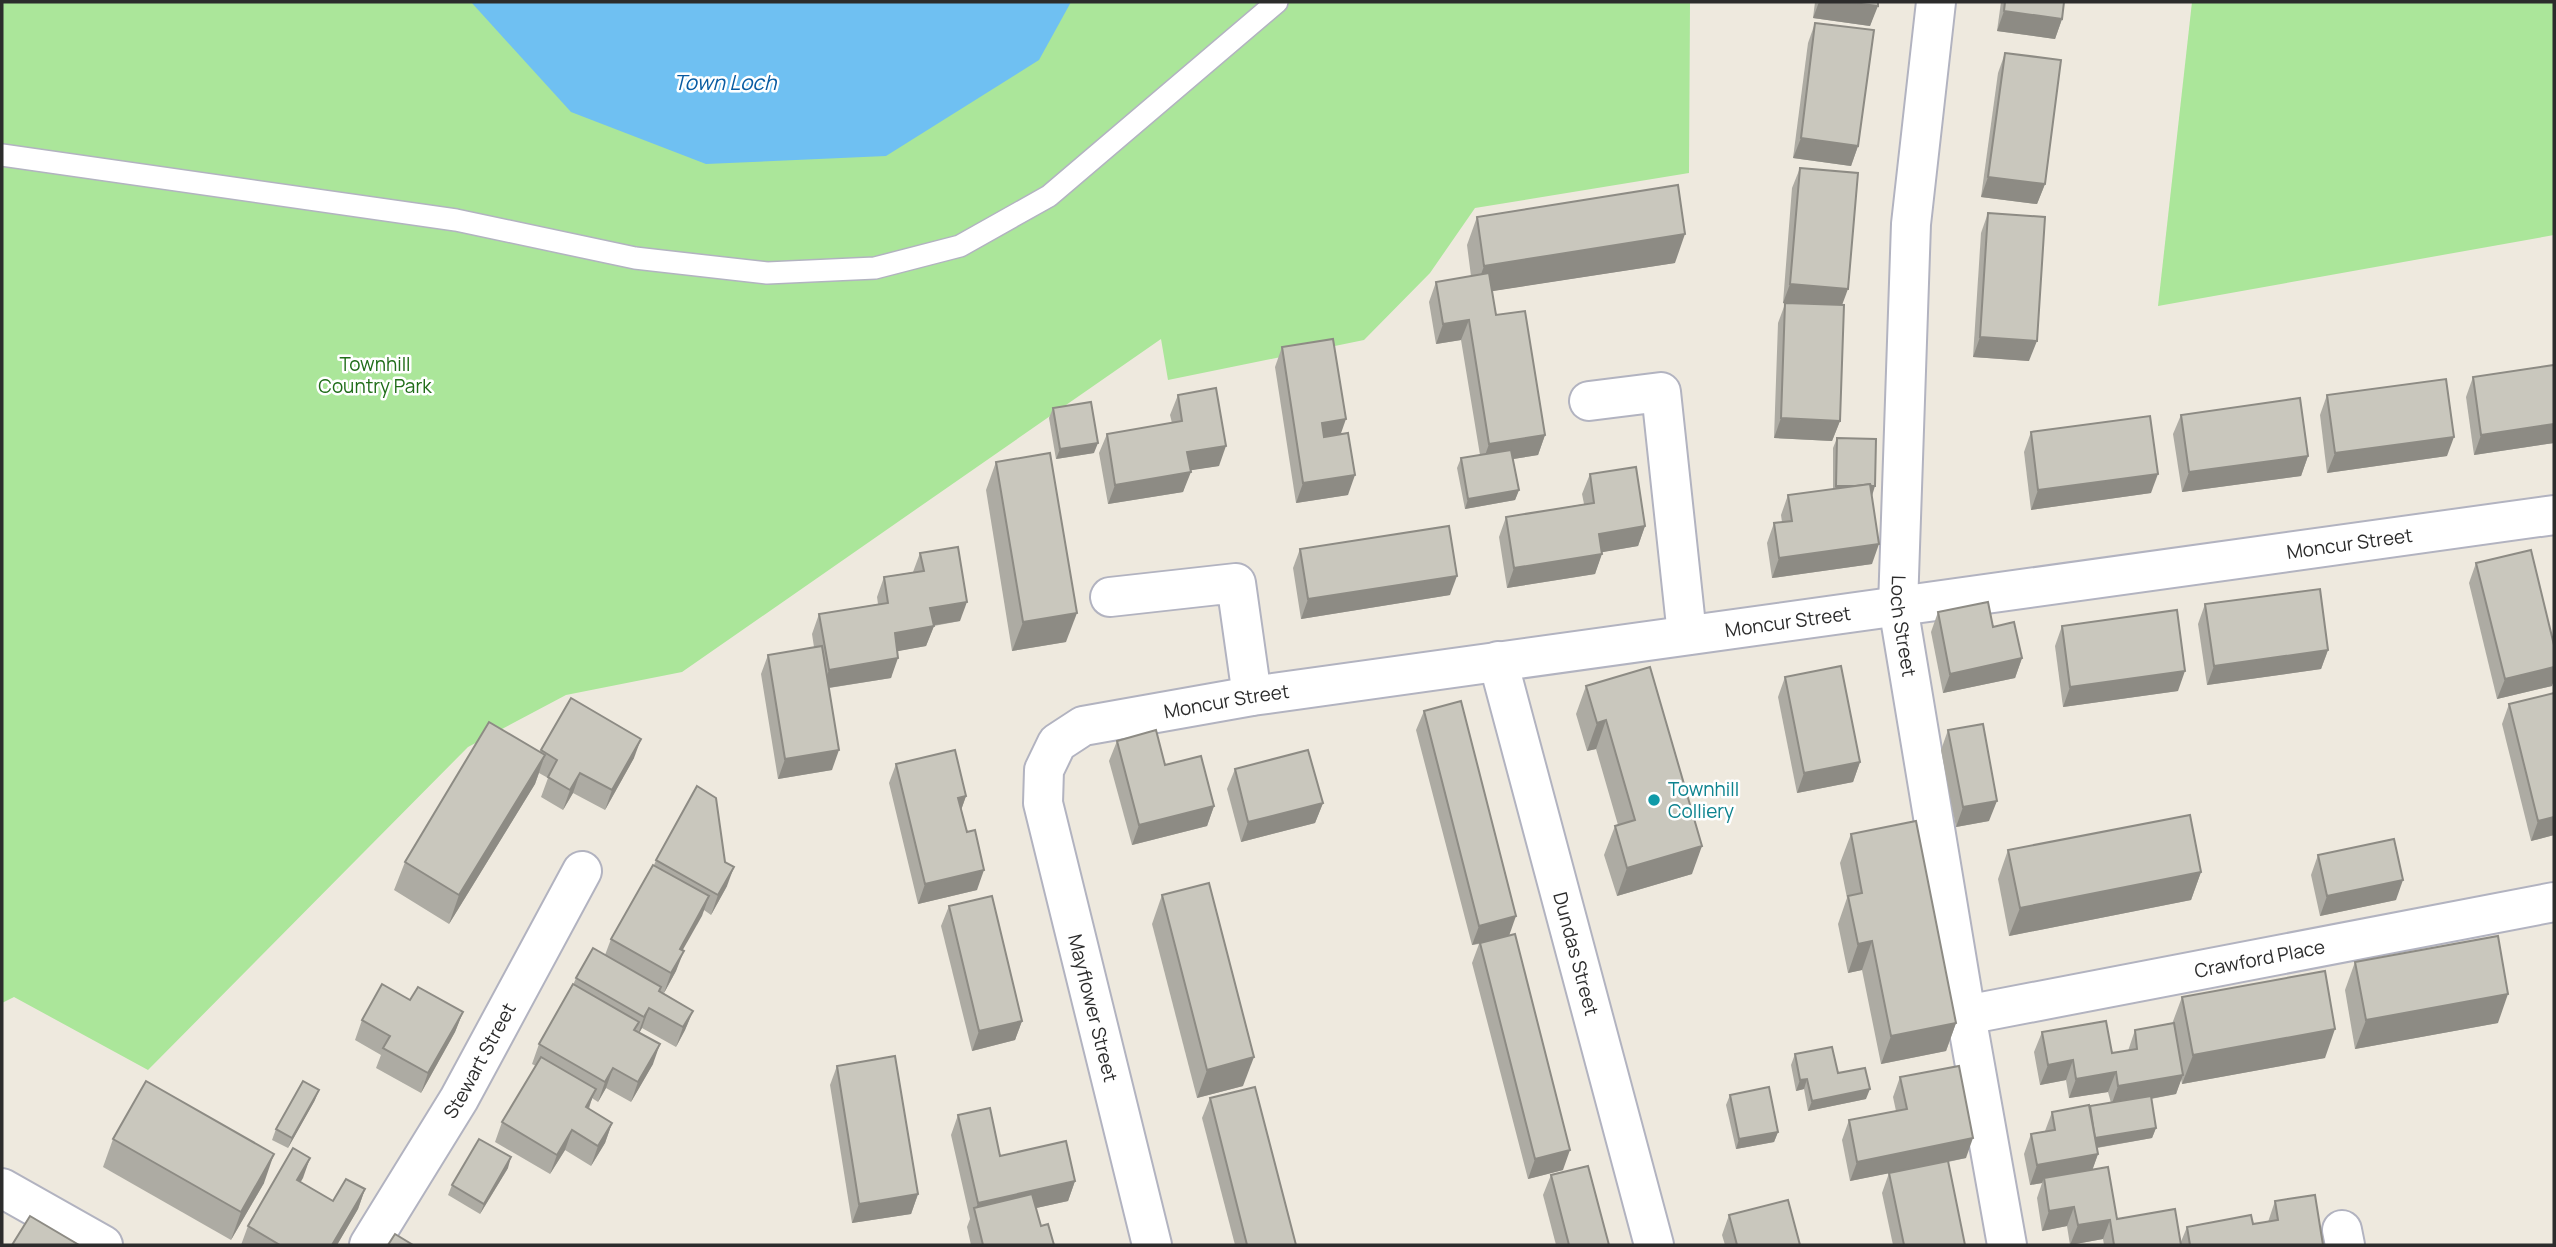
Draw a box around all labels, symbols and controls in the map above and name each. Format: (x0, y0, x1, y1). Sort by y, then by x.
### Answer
water label: Town Loch (674, 68, 778, 96)
park label: Townhill Country Park (318, 351, 432, 399)
street label: Moncur Street (2285, 522, 2414, 565)
street label: Loch Street (1885, 575, 1923, 679)
street label: Moncur Street (1723, 600, 1853, 643)
street label: Moncur Street (1162, 678, 1291, 724)
place label: Townhill Colliery (1668, 776, 1739, 824)
marker: Townhill Colliery (1646, 792, 1662, 808)
street label: Dundas Street (1547, 889, 1605, 1018)
street label: Mayflower Street (1062, 931, 1124, 1085)
street label: Crawford Place (2192, 933, 2327, 984)
street label: Stewart Street (437, 998, 522, 1123)

